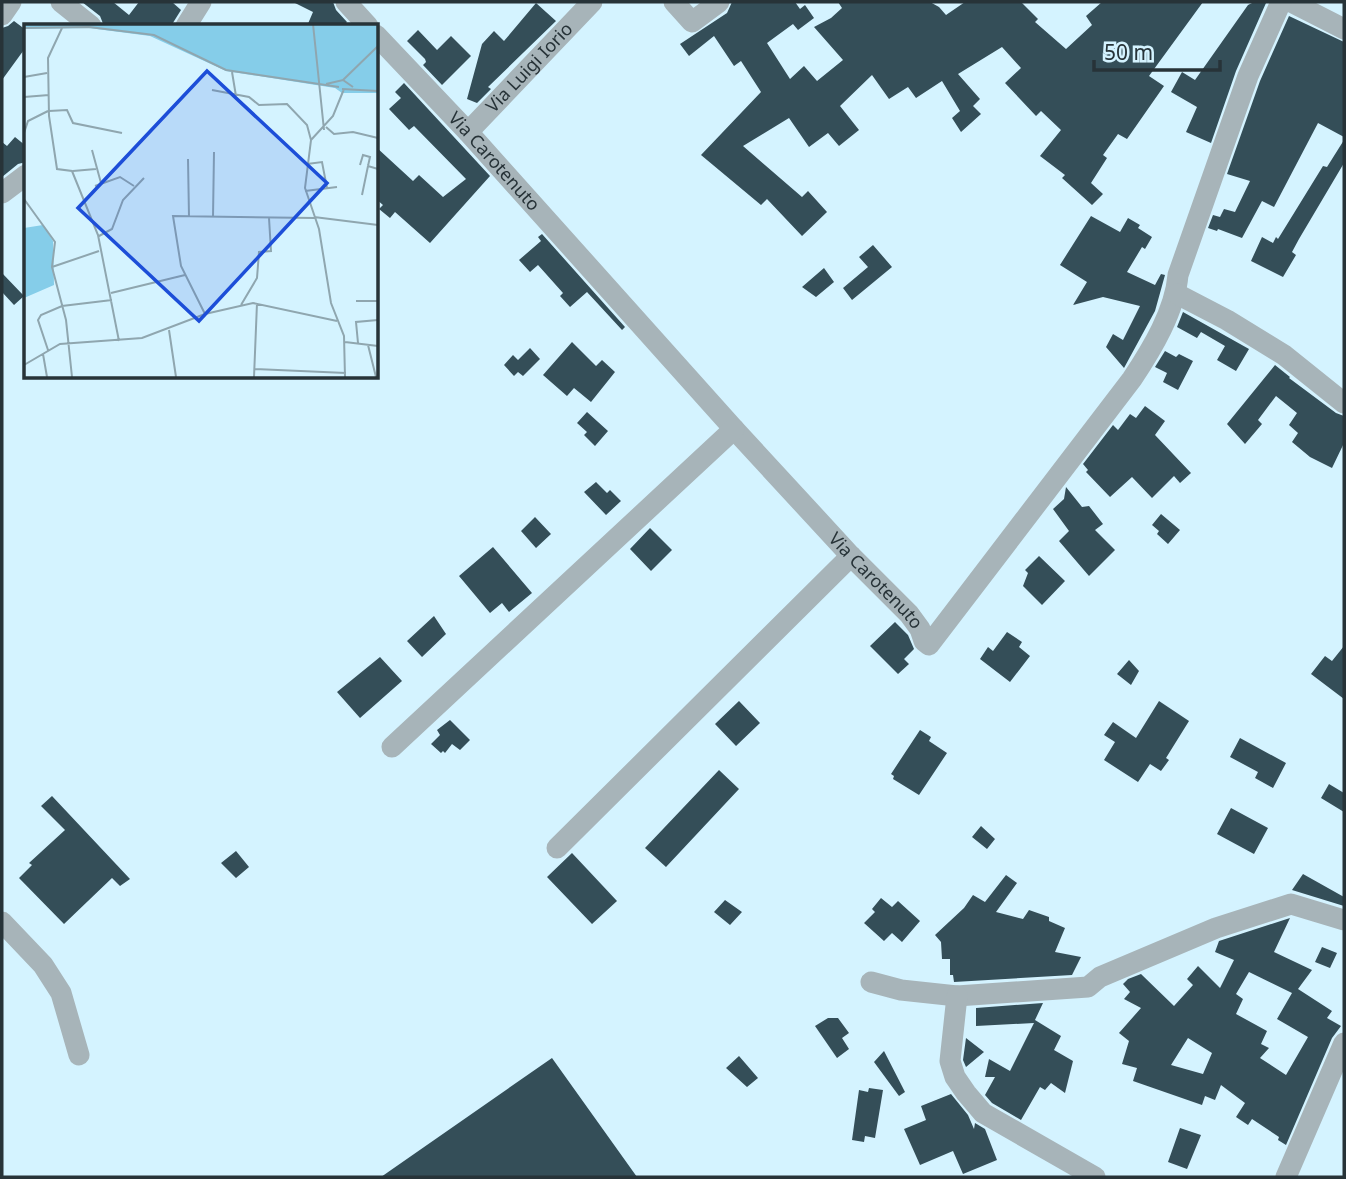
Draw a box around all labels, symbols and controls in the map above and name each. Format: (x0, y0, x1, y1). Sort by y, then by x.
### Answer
street label: Via Luigi Iorio (480, 17, 577, 117)
inset map (24, 24, 378, 378)
scale bar (1094, 28, 1220, 72)
text: 50 m (1104, 38, 1153, 66)
street label: Via Carotenuto (444, 106, 546, 216)
street label: Via Carotenuto (824, 527, 929, 633)

